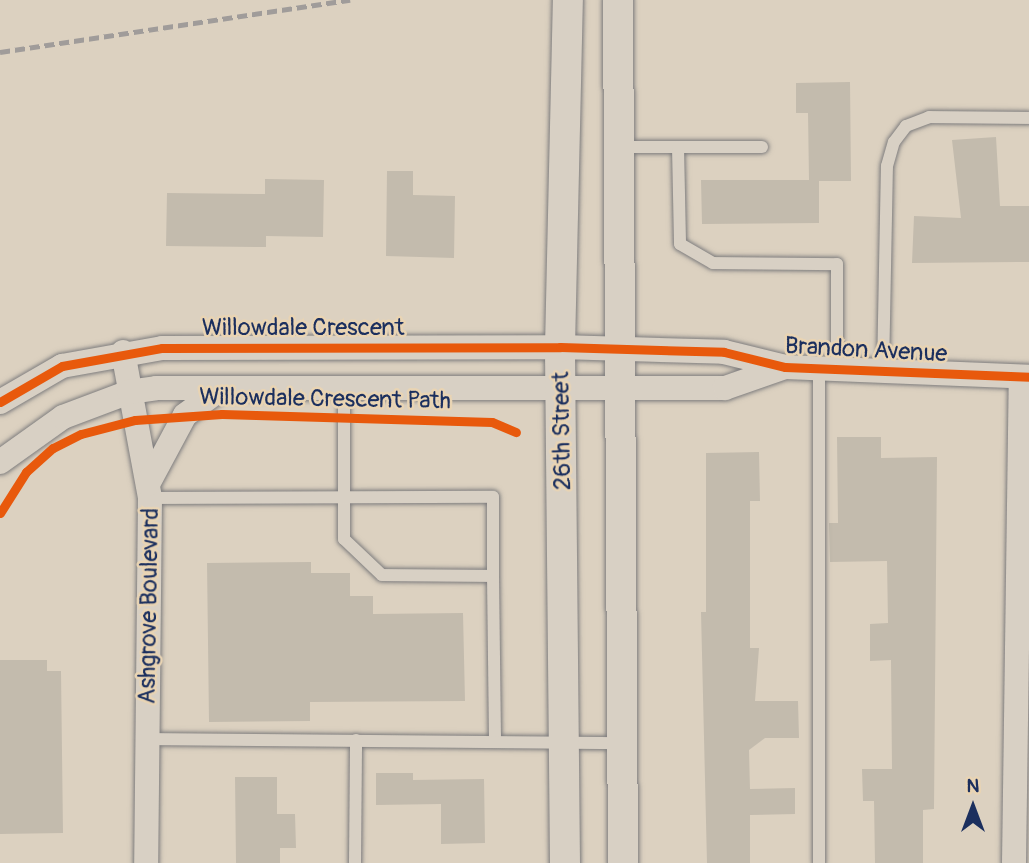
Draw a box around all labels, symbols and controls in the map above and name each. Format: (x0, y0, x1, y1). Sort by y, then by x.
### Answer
street label: Willowdale Crescent (202, 314, 404, 342)
street label: Brandon Avenue (784, 331, 948, 369)
street label: 26th Street (547, 371, 577, 491)
street label: Willowdale Crescent Path (199, 382, 451, 416)
street label: Ashgrove Boulevard (133, 508, 165, 704)
north arrow (938, 772, 1008, 842)
text: N (967, 774, 979, 798)

